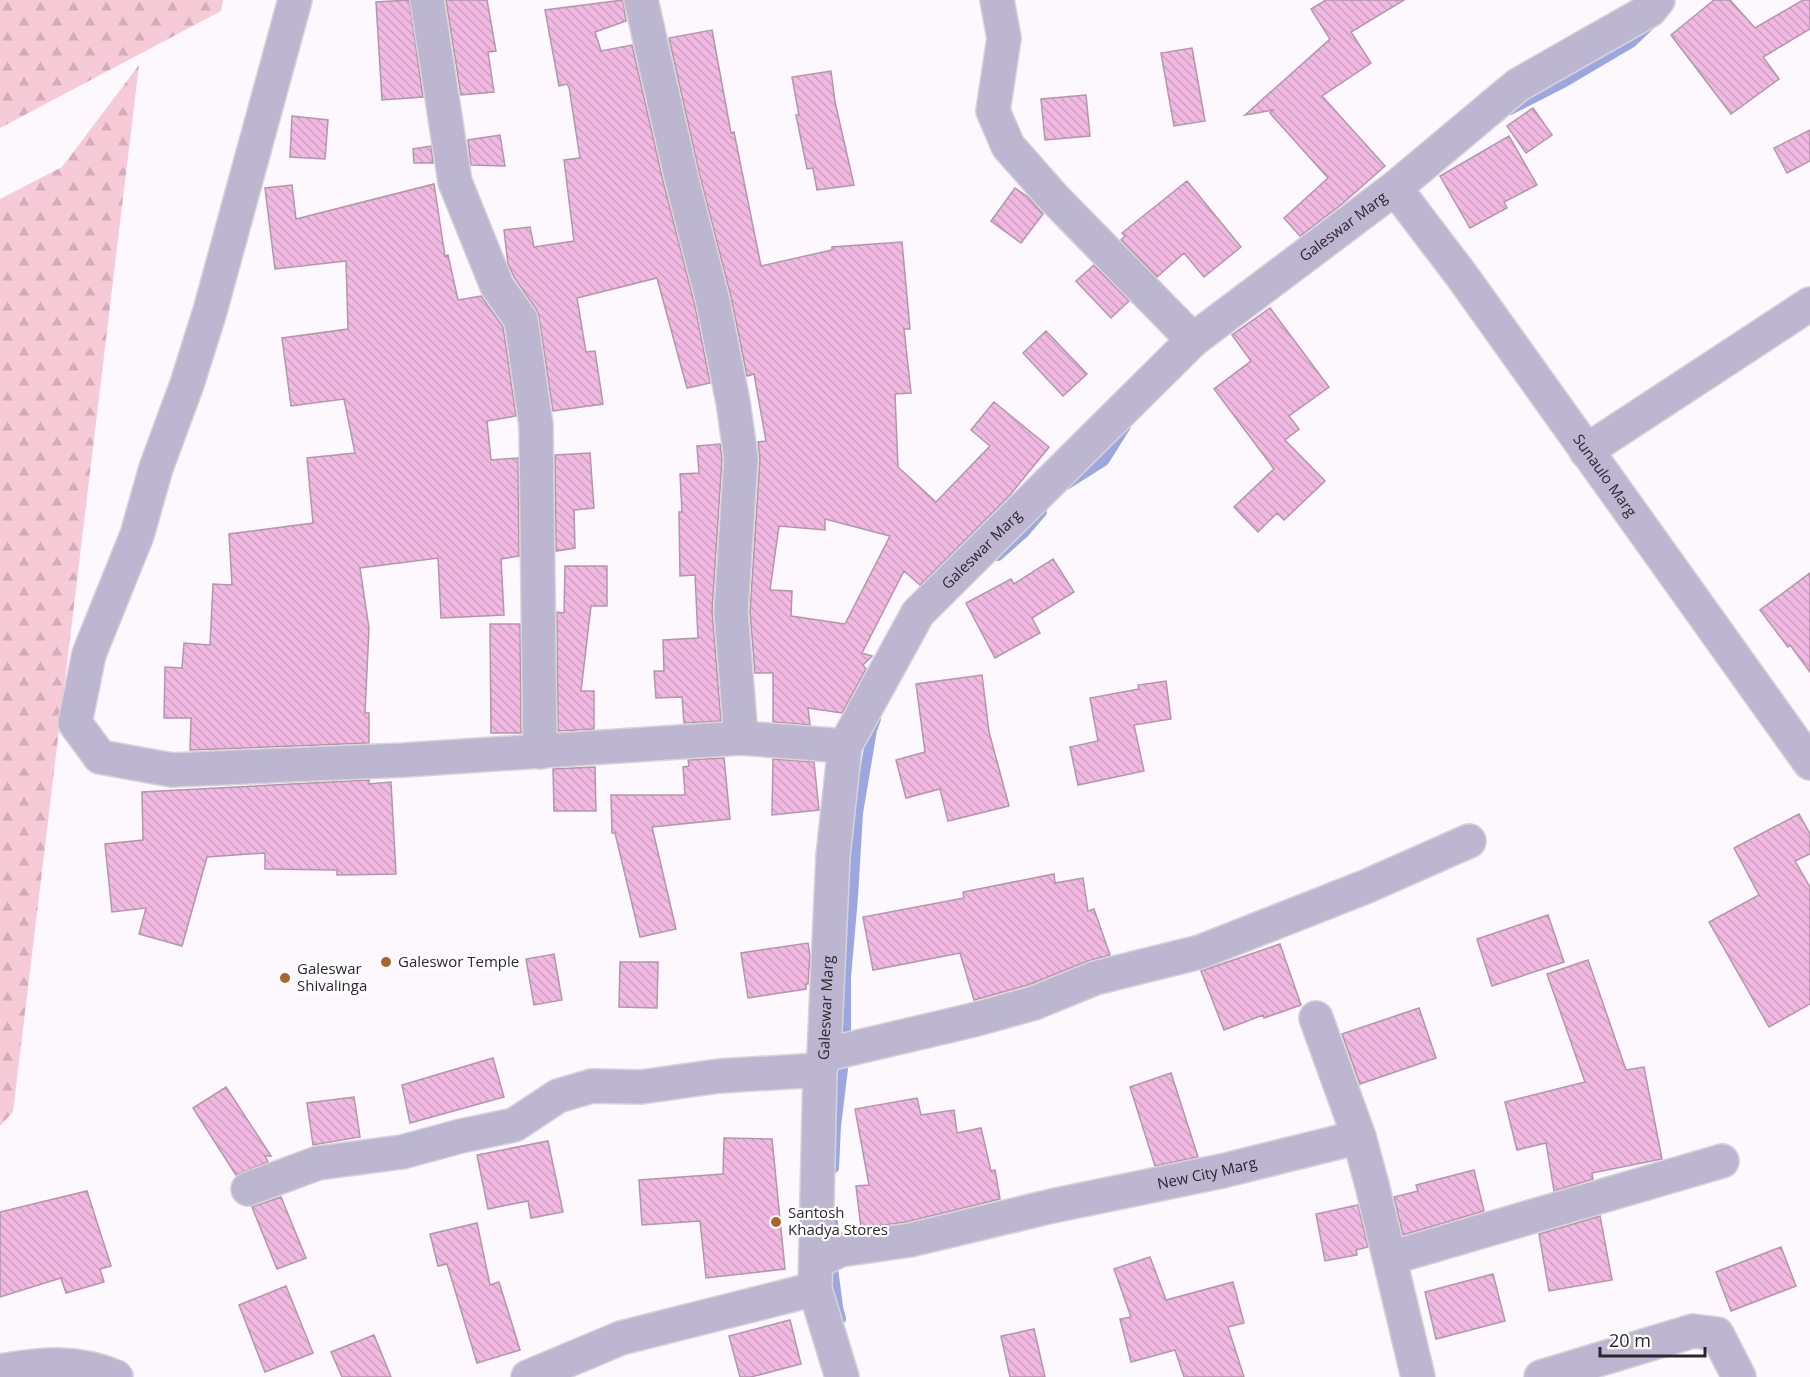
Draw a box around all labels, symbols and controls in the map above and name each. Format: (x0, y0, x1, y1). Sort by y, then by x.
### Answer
street label: Galeswar Marg (1295, 186, 1391, 265)
street label: Sunaulo Marg (1569, 430, 1642, 520)
street label: Galeswar Marg (937, 505, 1025, 593)
place label: Galeswor Temple (398, 951, 519, 971)
marker: Galeswor Temple (379, 955, 393, 969)
street label: Galeswar Marg (813, 955, 837, 1060)
place label: Galeswar Shivalinga (297, 958, 367, 995)
marker: Galeswar Shivalinga (278, 971, 292, 985)
street label: New City Marg (1155, 1152, 1259, 1193)
place label: Santosh Khadya Stores (788, 1202, 888, 1239)
marker: Santosh Khadya Stores (769, 1215, 783, 1229)
scale bar (1600, 1320, 1705, 1358)
text: 20 m (1609, 1328, 1651, 1352)

